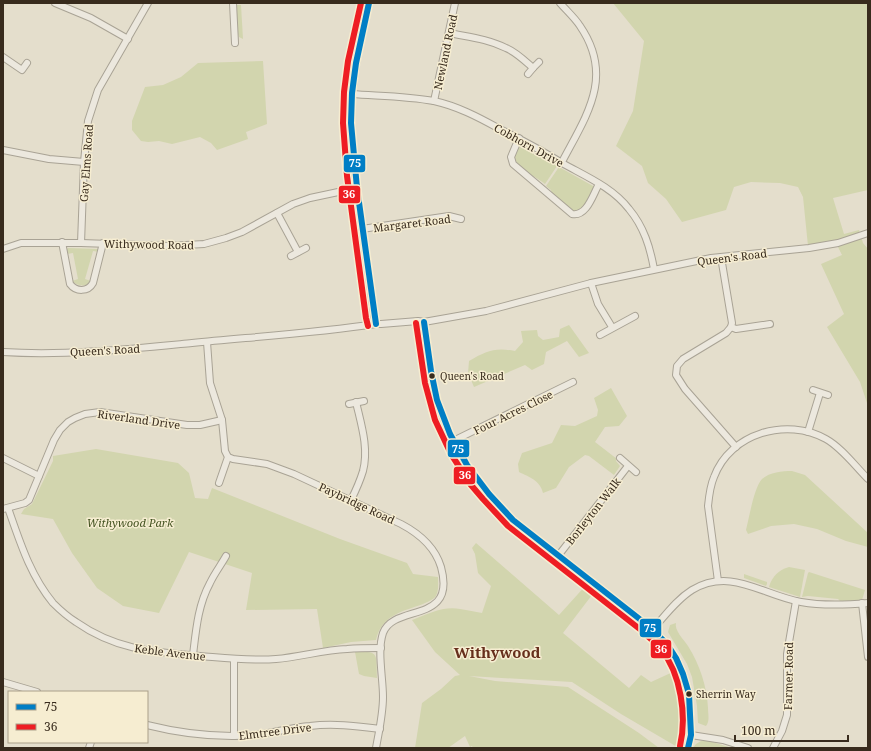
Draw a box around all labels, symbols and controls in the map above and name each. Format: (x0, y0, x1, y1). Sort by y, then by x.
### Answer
street label: Newland Road (430, 13, 460, 91)
street label: Cobhorn Drive (492, 120, 567, 170)
street label: Gay Elms Road (76, 123, 96, 202)
line badge: 75 (343, 154, 366, 173)
text: 75 (349, 155, 361, 170)
line badge: 36 (338, 185, 361, 204)
text: 36 (343, 186, 355, 201)
street label: Margaret Road (372, 211, 452, 235)
street label: Withywood Road (104, 236, 194, 252)
street label: Queen's Road (696, 245, 768, 269)
street label: Queen's Road (69, 341, 141, 359)
place label: Queen's Road (440, 369, 504, 383)
marker: Queen's Road (427, 371, 437, 381)
street label: Four Acres Close (471, 386, 555, 438)
street label: Riverland Drive (97, 406, 181, 432)
line badge: 75 (447, 439, 470, 458)
text: 75 (452, 441, 464, 456)
line badge: 36 (453, 466, 476, 485)
text: 36 (459, 467, 471, 482)
street label: Borleyton Walk (562, 474, 624, 548)
street label: Paybridge Road (317, 479, 398, 527)
park label: Withywood Park (87, 515, 174, 530)
line badge: 75 (639, 618, 662, 638)
text: 75 (644, 620, 656, 635)
line badge: 36 (650, 639, 672, 659)
street label: Keble Avenue (134, 640, 207, 664)
text: 36 (655, 641, 667, 656)
district label: Withywood (454, 642, 541, 662)
street label: Farmer Road (780, 642, 796, 710)
place label: Sherrin Way (696, 687, 756, 701)
marker: Sherrin Way (684, 689, 694, 699)
legend (8, 691, 148, 743)
text: 75 (44, 698, 57, 715)
scale bar (735, 717, 848, 743)
text: 36 (44, 718, 58, 735)
street label: Elmtree Drive (238, 719, 312, 743)
text: 100 m (741, 722, 776, 739)

